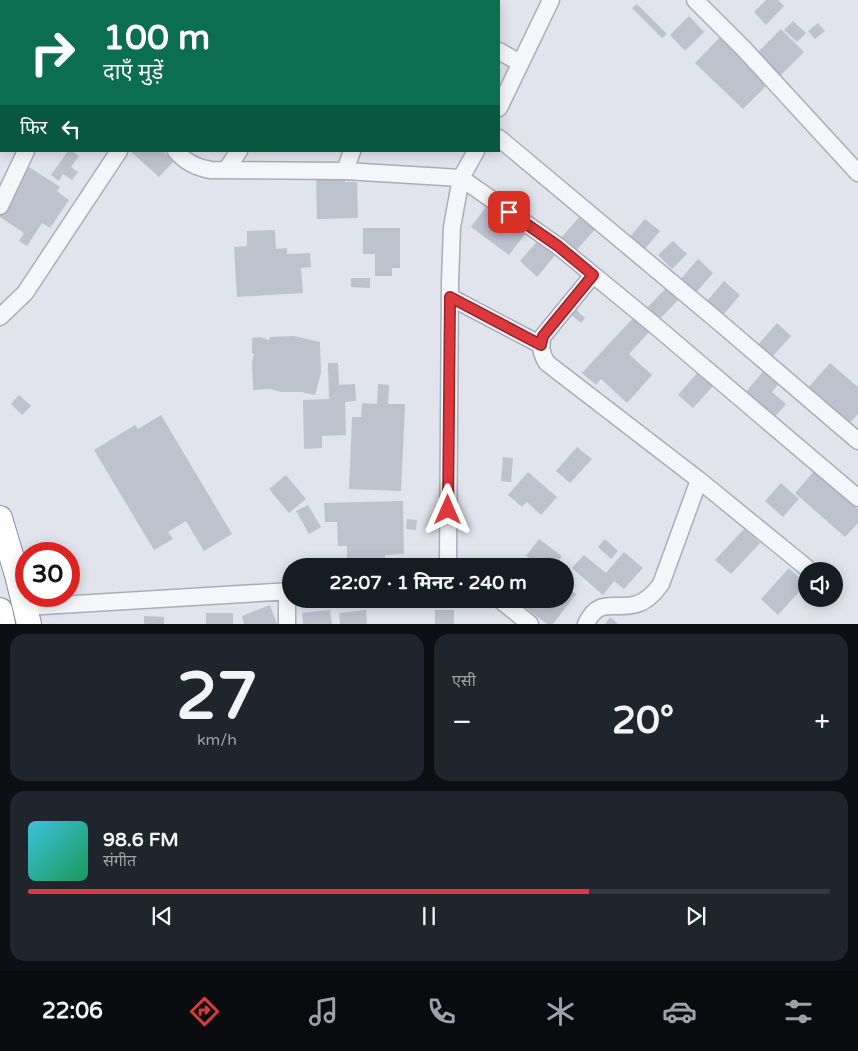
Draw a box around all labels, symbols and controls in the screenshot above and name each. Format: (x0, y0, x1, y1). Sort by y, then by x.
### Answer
text: 100 m (103, 17, 210, 59)
icon: right (20, 20, 85, 85)
text: दाएँ मुड़ें (103, 59, 163, 85)
icon: left (57, 115, 85, 143)
text: फिर (20, 117, 47, 139)
pin (488, 191, 530, 233)
icon: arrive (495, 198, 523, 226)
position arrow (421, 483, 473, 535)
speed limit sign: 30 (15, 542, 80, 607)
map controls (798, 562, 843, 607)
button: sound (798, 562, 843, 607)
text: 22:07 · 1 मिनट · 240 m (329, 572, 527, 594)
text: 27 (176, 658, 258, 737)
text: एसी (452, 671, 476, 691)
text: 20° (612, 698, 674, 744)
text: − (452, 705, 472, 739)
text: + (814, 705, 830, 739)
text: km/h (197, 730, 237, 750)
text: 98.6 FM (103, 829, 179, 851)
text: संगीत (103, 851, 136, 871)
icon: previous (148, 902, 176, 930)
icon: pause (415, 902, 443, 930)
icon: next (682, 902, 710, 930)
icon: directions (187, 994, 222, 1029)
icon: music (306, 994, 341, 1029)
icon: phone (424, 994, 459, 1029)
icon: climate (543, 994, 578, 1029)
icon: car (662, 994, 697, 1029)
icon: filters (781, 994, 816, 1029)
text: 22:06 (42, 998, 103, 1024)

